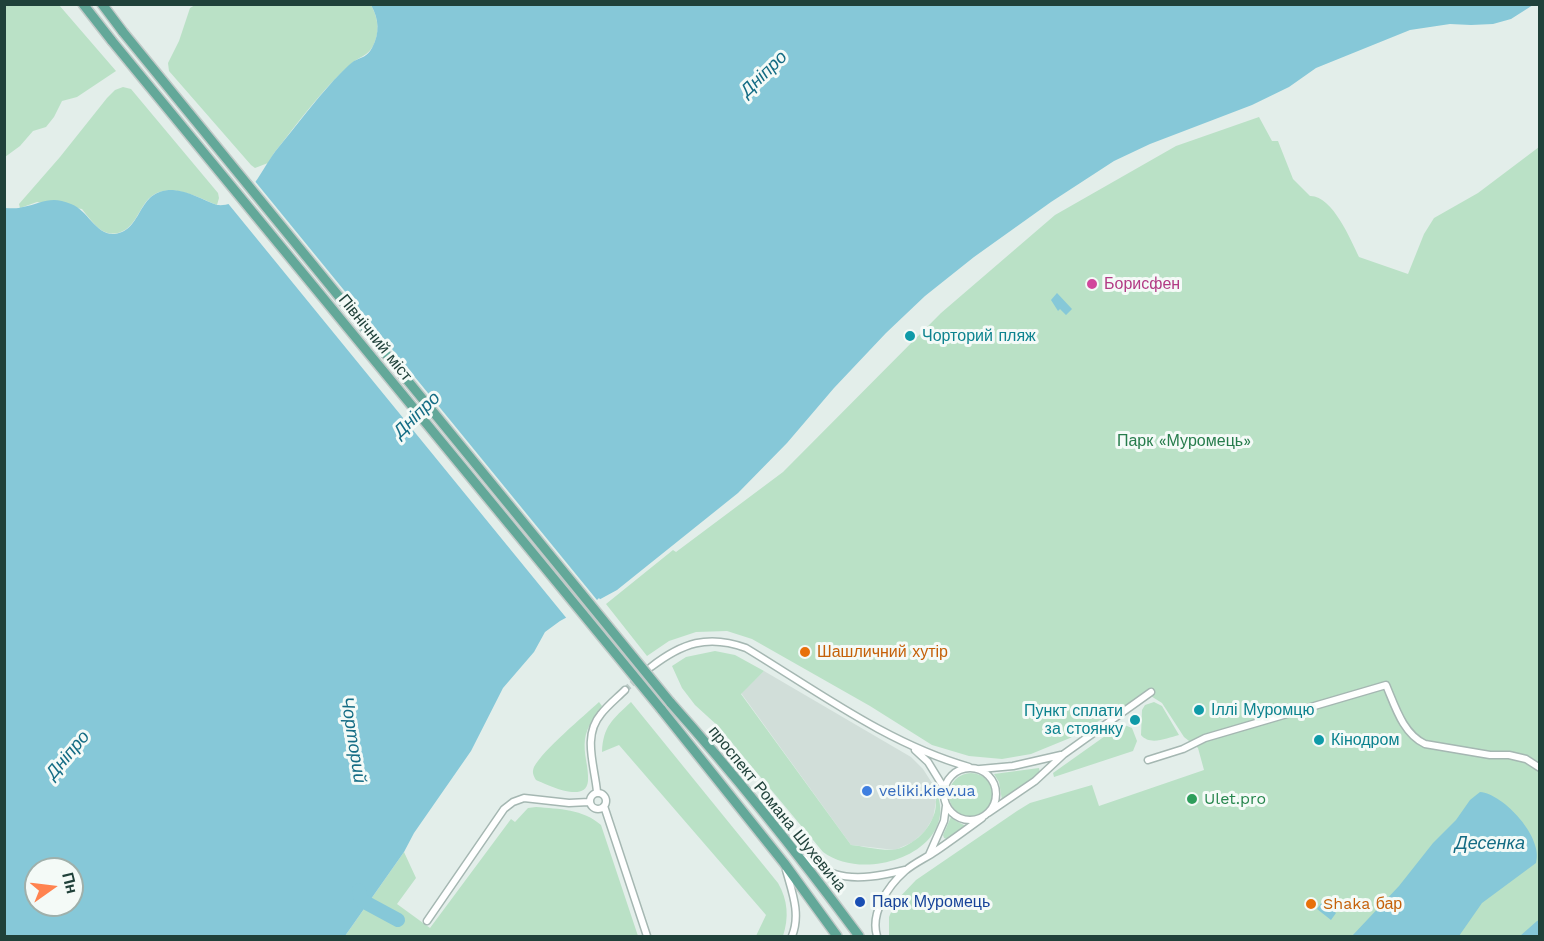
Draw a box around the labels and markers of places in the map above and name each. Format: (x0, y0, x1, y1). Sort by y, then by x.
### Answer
place label: Борисфен (1104, 274, 1180, 294)
marker: Борисфен (1085, 277, 1099, 291)
place label: Чорторий пляж (922, 326, 1036, 346)
marker: Чорторий пляж (903, 329, 917, 343)
place label: Шашличний хутір (817, 642, 948, 662)
marker: Шашличний хутір (798, 645, 812, 659)
place label: Іллі Муромцю (1211, 700, 1314, 720)
place label: Пункт сплати за стоянку (1024, 701, 1123, 739)
marker: Іллі Муромцю (1192, 703, 1206, 717)
marker: Пункт сплати за стоянку (1128, 713, 1142, 727)
place label: Кінодром (1331, 730, 1399, 750)
marker: Кінодром (1312, 733, 1326, 747)
place label: veliki.kiev.ua (879, 781, 976, 801)
marker: veliki.kiev.ua (860, 784, 874, 798)
place label: Ulet.pro (1204, 789, 1266, 809)
marker: Ulet.pro (1185, 792, 1199, 806)
place label: Парк Муромець (872, 892, 990, 912)
place label: Shaka бар (1323, 894, 1402, 914)
marker: Парк Муромець (853, 895, 867, 909)
marker: Shaka бар (1304, 897, 1318, 911)

